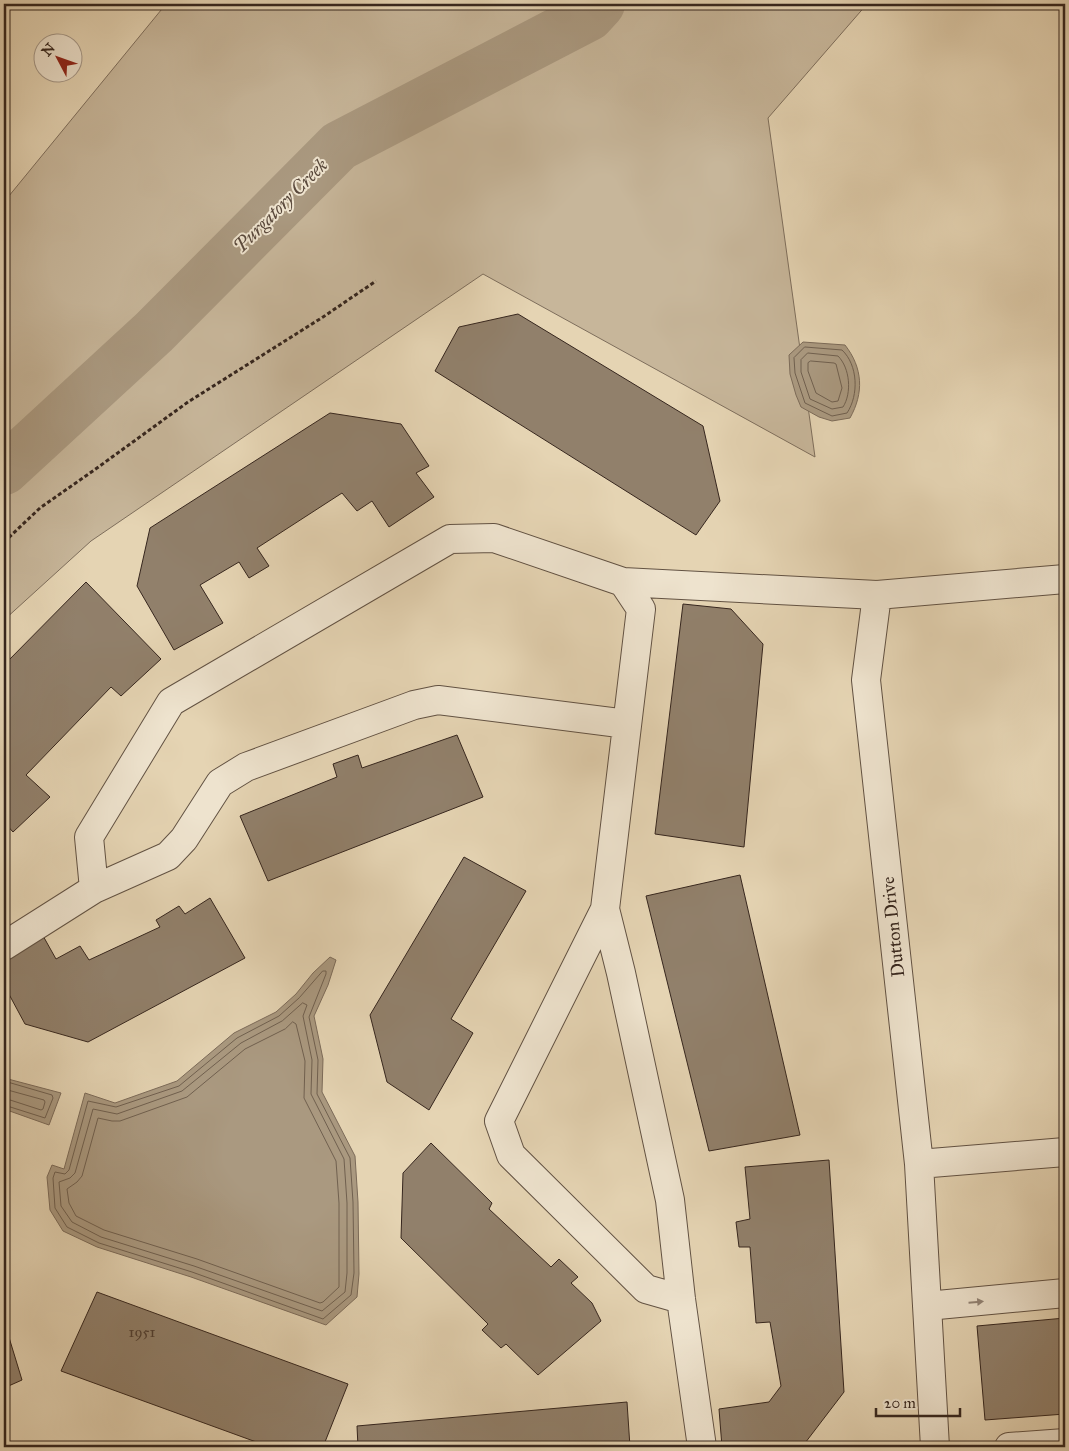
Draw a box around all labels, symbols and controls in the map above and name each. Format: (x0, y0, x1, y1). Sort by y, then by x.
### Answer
north arrow (32, 32, 82, 82)
text: N (38, 40, 59, 60)
water label: Purgatory Creek (228, 153, 333, 257)
street label: Dutton Drive (877, 876, 909, 978)
one-way arrow (968, 1298, 984, 1306)
house number: 1951 (129, 1323, 155, 1341)
scale bar (876, 1386, 960, 1418)
text: 20 m (884, 1394, 916, 1412)

